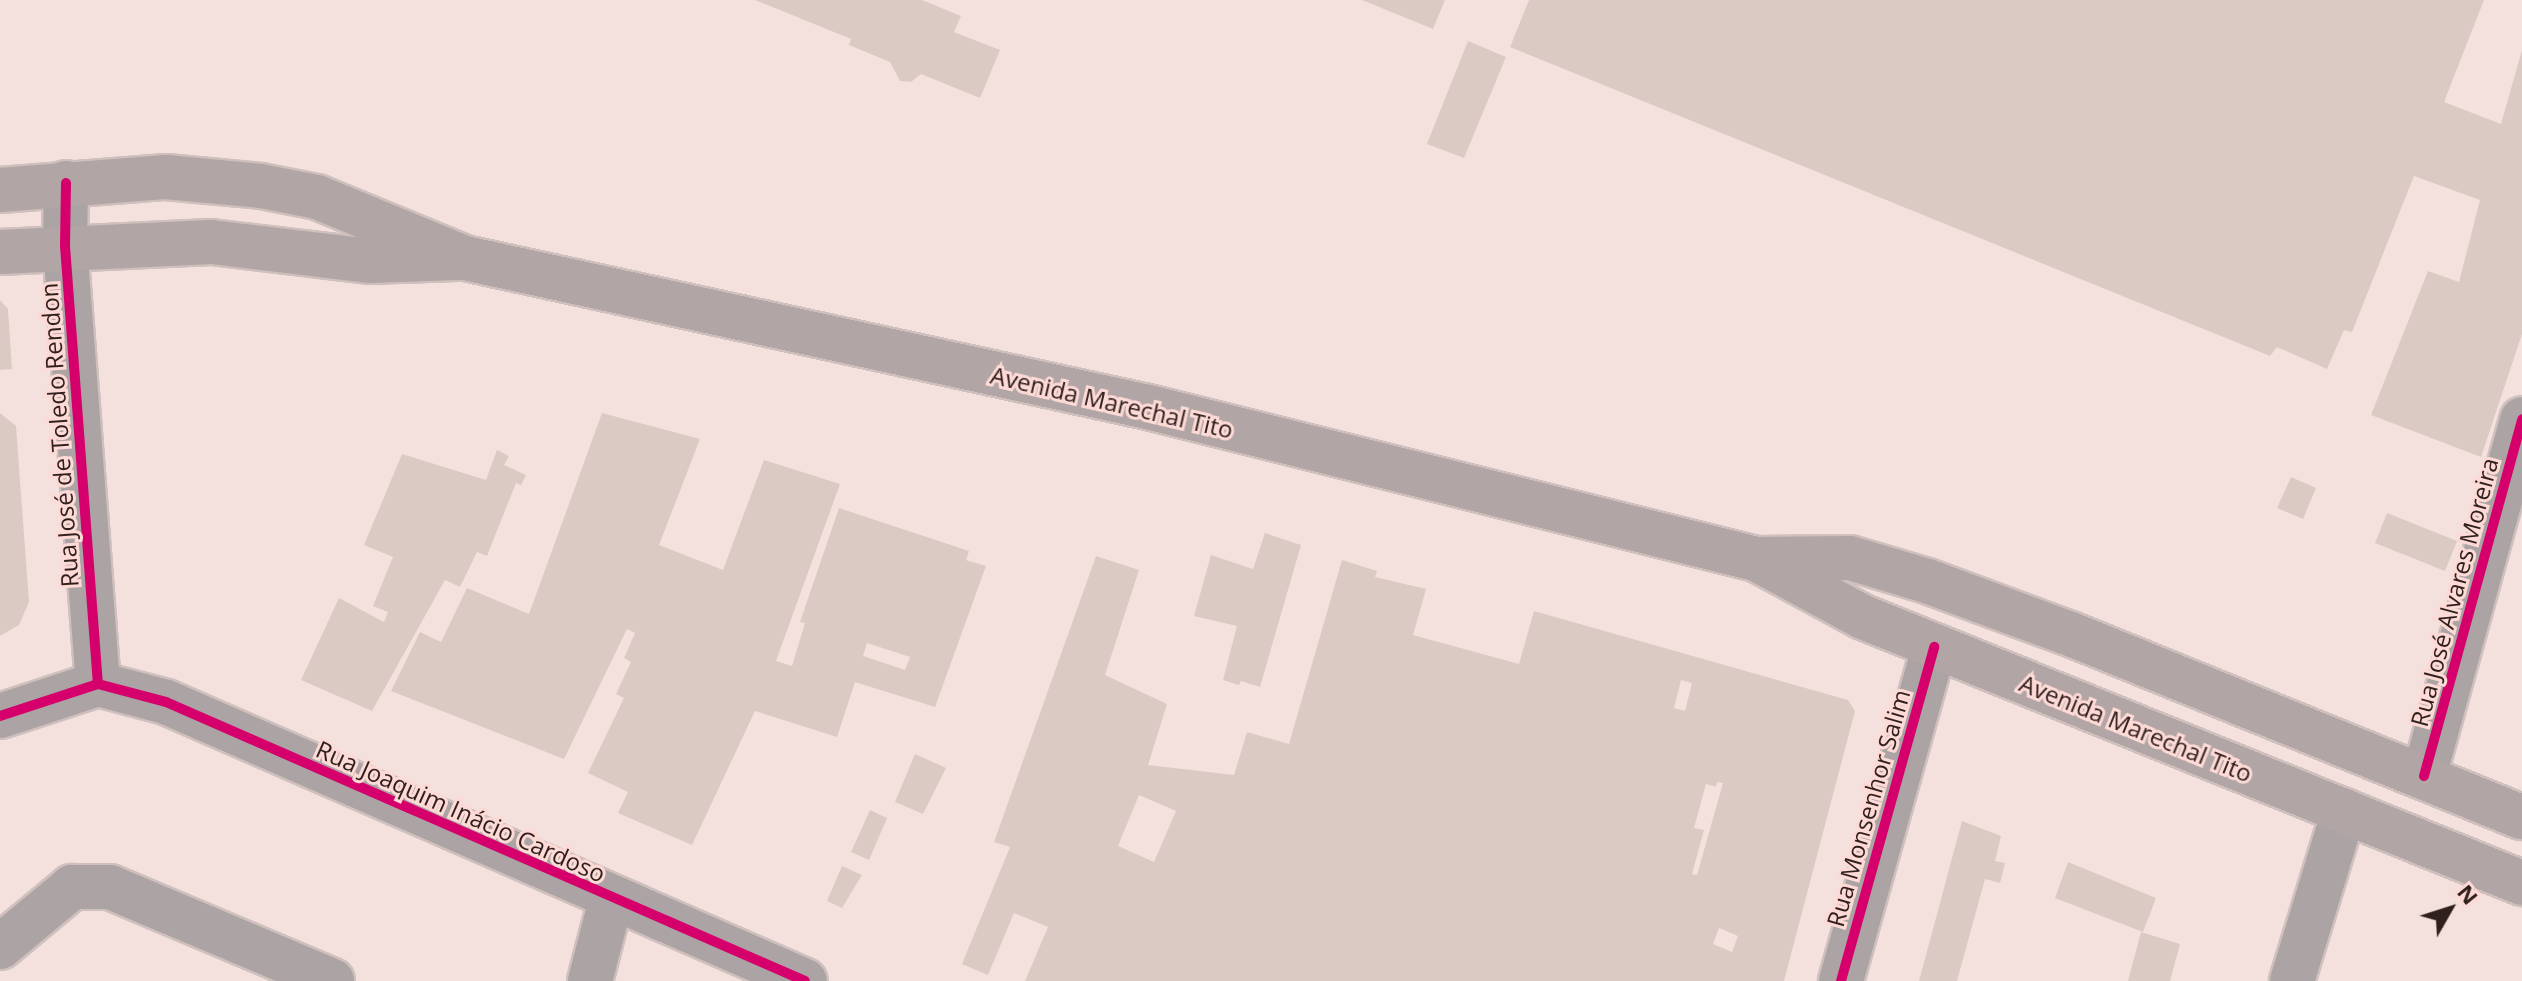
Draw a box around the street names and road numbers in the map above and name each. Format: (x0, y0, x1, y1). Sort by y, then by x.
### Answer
street label: Rua José de Toledo Rendon (34, 282, 84, 588)
street label: Avenida Marechal Tito (988, 360, 1236, 444)
street label: Rua José Alvares Moreira (2404, 454, 2504, 730)
street label: Avenida Marechal Tito (2016, 668, 2256, 788)
street label: Rua Monsenhor Salim (1820, 686, 1916, 930)
street label: Rua Joaquim Inácio Cardoso (312, 734, 610, 888)

